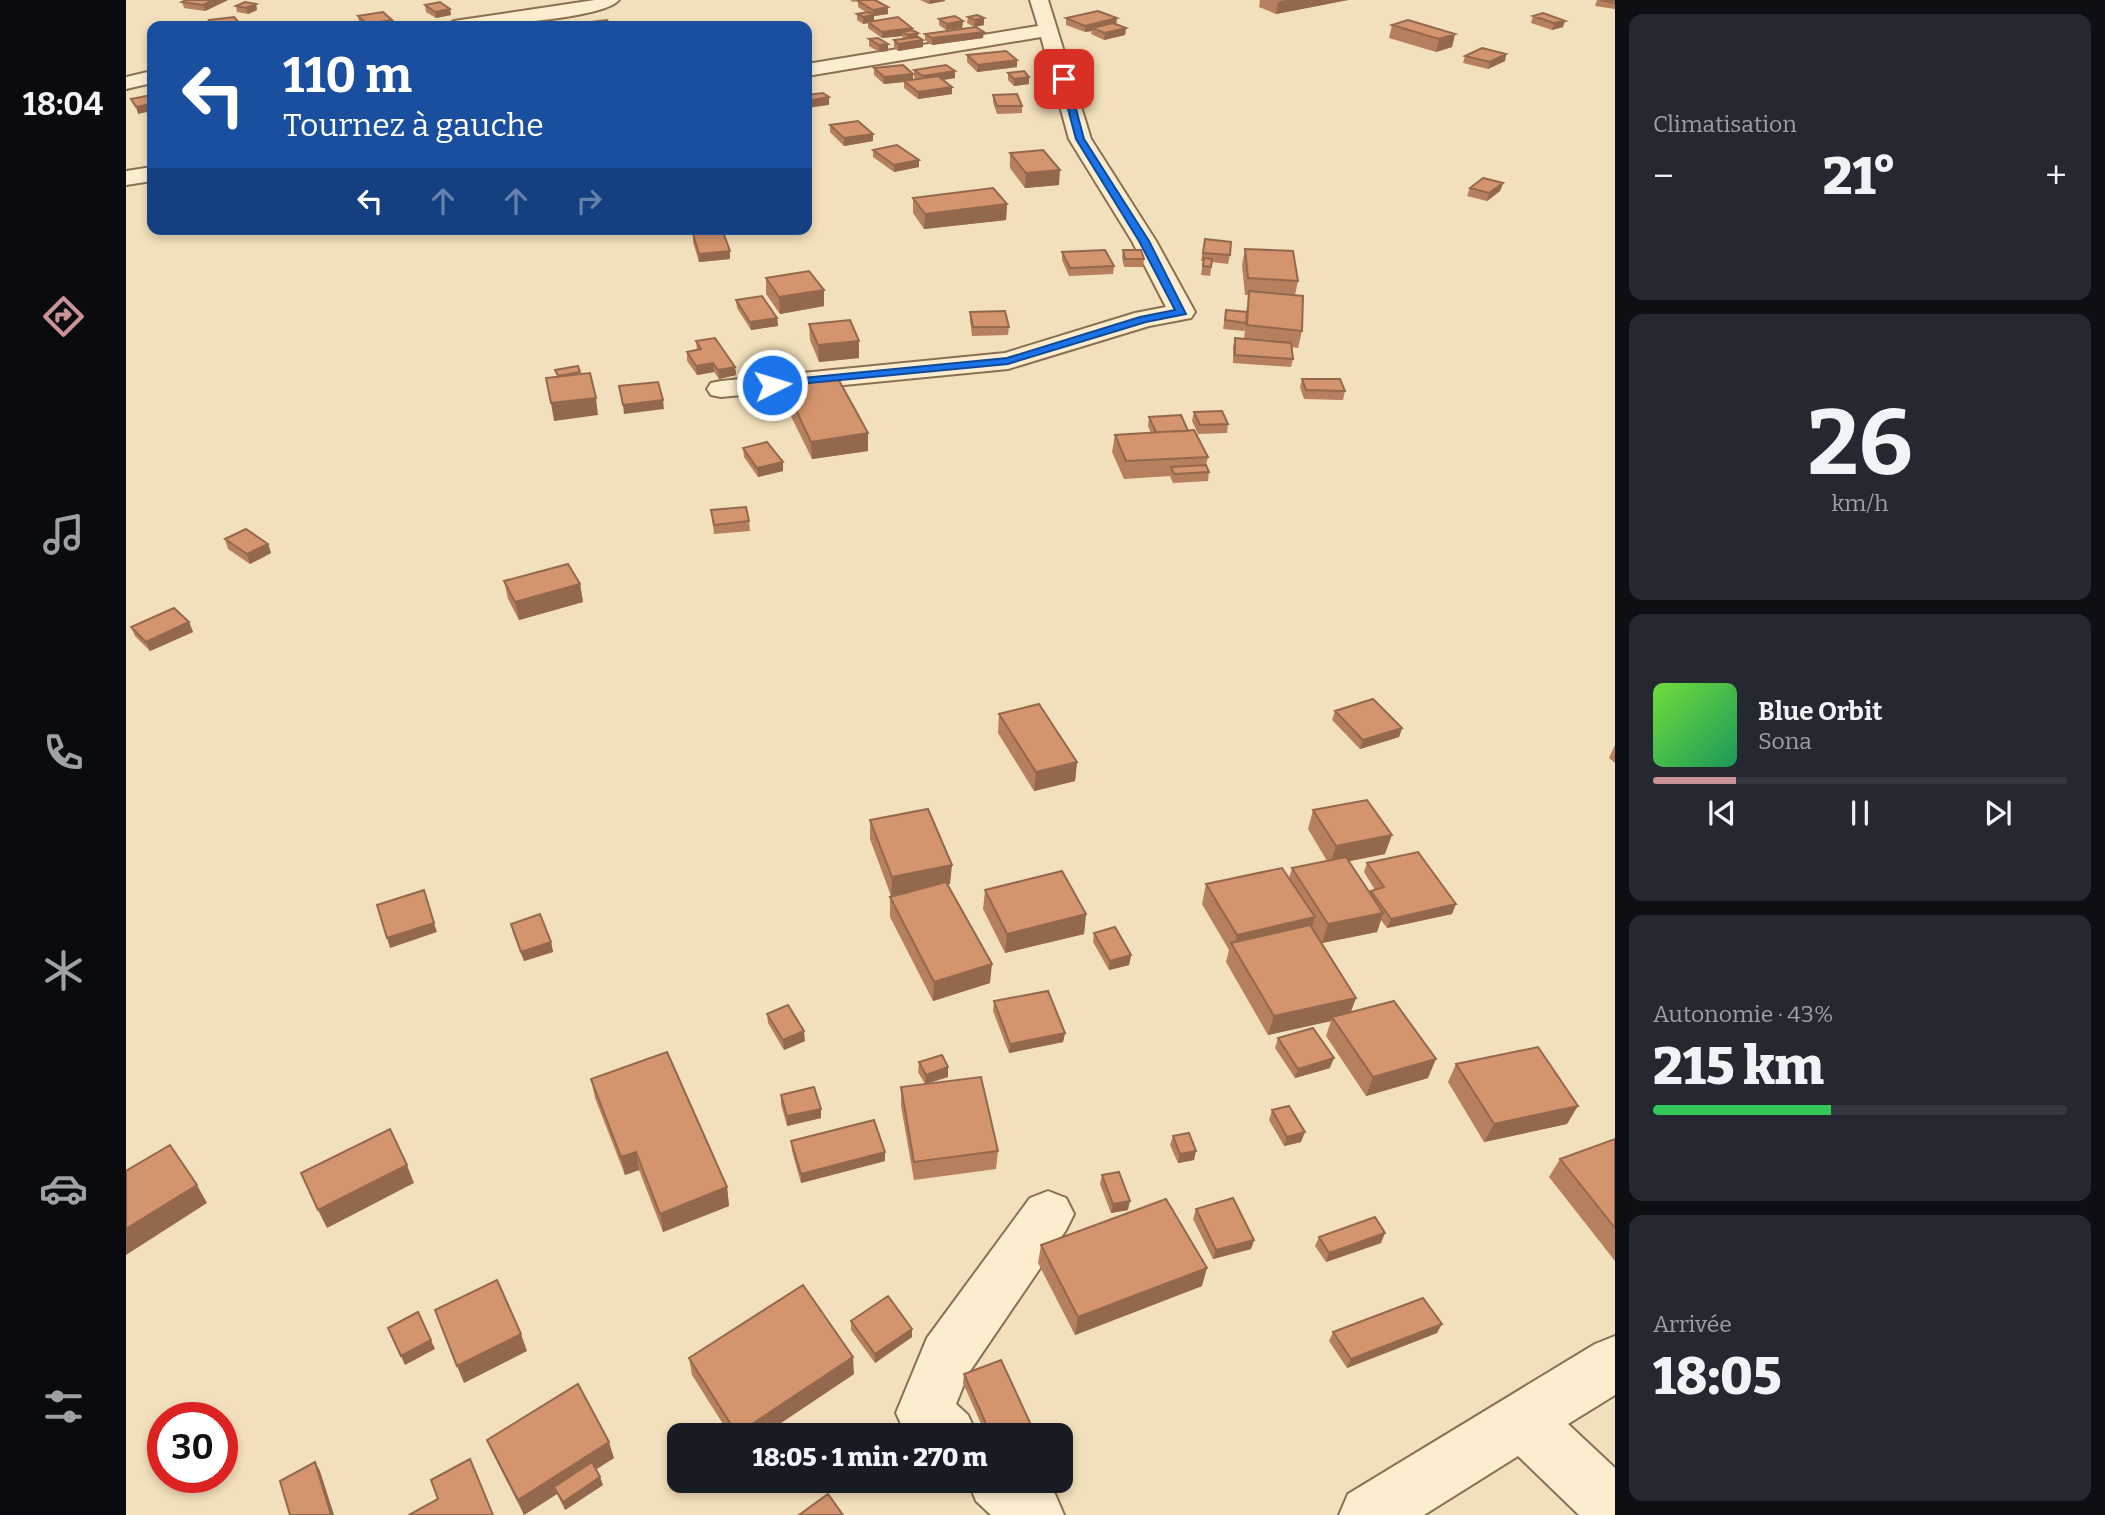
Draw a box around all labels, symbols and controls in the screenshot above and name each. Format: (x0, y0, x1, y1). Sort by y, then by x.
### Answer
text: 110 m (283, 46, 412, 105)
icon: left (168, 49, 259, 140)
pin (1034, 49, 1094, 109)
icon: arrive (1045, 60, 1083, 98)
text: 18:04 (23, 85, 103, 123)
text: Tournez à gauche (283, 106, 544, 144)
text: Climatisation (1653, 110, 1797, 138)
text: 21° (1823, 145, 1896, 208)
text: − (1653, 153, 1674, 199)
text: + (2045, 153, 2067, 199)
icon: left (351, 182, 389, 220)
icon: ahead (424, 182, 462, 220)
icon: ahead (497, 182, 535, 220)
icon: right (570, 182, 608, 220)
icon: directions (39, 292, 88, 341)
position arrow (735, 348, 809, 422)
text: 26 (1807, 389, 1913, 498)
text: km/h (1832, 489, 1888, 517)
icon: music (39, 510, 88, 559)
text: Blue Orbit (1758, 696, 1882, 727)
text: Sona (1758, 727, 1812, 755)
icon: phone (39, 728, 88, 777)
icon: previous (1703, 794, 1741, 832)
icon: pause (1841, 794, 1879, 832)
icon: next (1979, 794, 2017, 832)
icon: climate (39, 946, 88, 995)
text: Autonomie · 43% (1653, 1000, 1833, 1028)
text: 215 km (1653, 1035, 1824, 1098)
icon: car (39, 1164, 88, 1213)
text: Arrivée (1653, 1310, 1732, 1338)
text: 18:05 (1653, 1345, 1782, 1408)
icon: filters (39, 1382, 88, 1431)
speed limit sign: 30 (147, 1402, 238, 1493)
text: 18:05 · 1 min · 270 m (752, 1442, 988, 1473)

